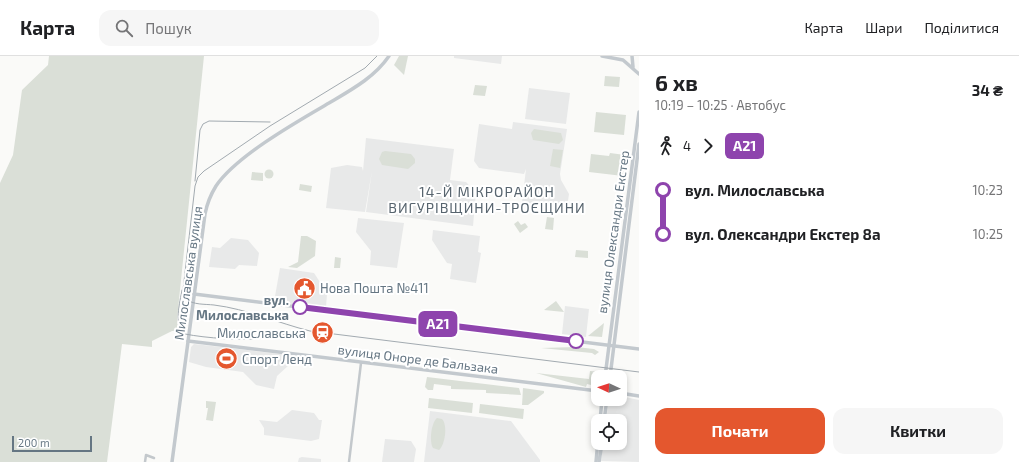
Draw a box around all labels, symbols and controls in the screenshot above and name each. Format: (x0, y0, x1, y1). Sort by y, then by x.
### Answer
search box (99, 10, 379, 46)
text: Карта (20, 16, 75, 39)
icon: search (113, 17, 135, 39)
text: Пошук (145, 19, 192, 37)
text: Карта (804, 19, 843, 36)
text: Шари (865, 19, 902, 36)
text: Поділитися (924, 19, 999, 36)
text: 6 хв (655, 69, 698, 95)
text: 34 ₴ (972, 81, 1003, 99)
text: 10:19 – 10:25 · Автобус (655, 97, 786, 113)
icon: walk (655, 135, 677, 157)
icon: forward (697, 135, 719, 157)
text: А21 (733, 137, 756, 154)
text: 4 (683, 138, 691, 154)
street label: вулиця Олександри Екстер (594, 149, 632, 315)
text: вул. Милославська (685, 181, 824, 199)
text: 10:23 (972, 182, 1003, 198)
district label: 14-Й МІКРОРАЙОН ВИГУРІВЩИНИ-ТРОЄЩИНИ (388, 183, 586, 216)
street label: Милославська вулиця (171, 205, 205, 341)
text: вул. Олександри Екстер 8а (685, 225, 881, 243)
text: 10:25 (973, 226, 1003, 242)
public building icon: Нова Пошта №411 (292, 275, 318, 301)
place label: Нова Пошта №411 (320, 280, 429, 296)
place label: вул. Милославська (196, 292, 289, 323)
marker: вул. Милославська (292, 299, 308, 315)
line badge: А21 (415, 311, 461, 337)
text: А21 (426, 315, 450, 332)
station icon: Милославська (309, 320, 335, 346)
place label: Милославська (217, 325, 306, 341)
unlabelled marker (568, 333, 584, 349)
street label: вулиця Оноре де Бальзака (337, 341, 499, 377)
sports icon: Спорт Ленд (214, 346, 240, 372)
place label: Спорт Ленд (242, 351, 312, 367)
north arrow (591, 370, 627, 406)
map controls (591, 370, 627, 450)
button: Почати (655, 408, 825, 454)
button: Квитки (833, 408, 1003, 454)
button: locate (591, 414, 627, 450)
scale bar (12, 434, 92, 453)
text: 200 m (18, 436, 50, 449)

